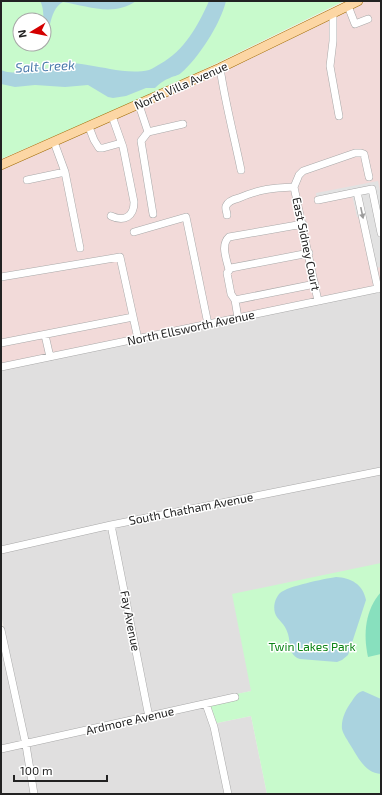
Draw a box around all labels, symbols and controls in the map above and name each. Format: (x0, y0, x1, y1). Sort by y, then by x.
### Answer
north arrow (12, 12, 52, 52)
text: N (15, 29, 29, 39)
water label: Salt Creek (15, 56, 75, 76)
street label: North Villa Avenue (132, 58, 229, 112)
street label: East Sidney Court (290, 196, 324, 292)
one-way arrow (359, 207, 365, 220)
street label: North Ellsworth Avenue (126, 307, 256, 347)
street label: South Chatham Avenue (128, 489, 254, 527)
street label: Fay Avenue (118, 589, 144, 652)
park label: Twin Lakes Park (268, 639, 356, 653)
street label: Ardmore Avenue (84, 703, 175, 737)
scale bar (14, 757, 107, 783)
text: 100 m (20, 763, 52, 777)

